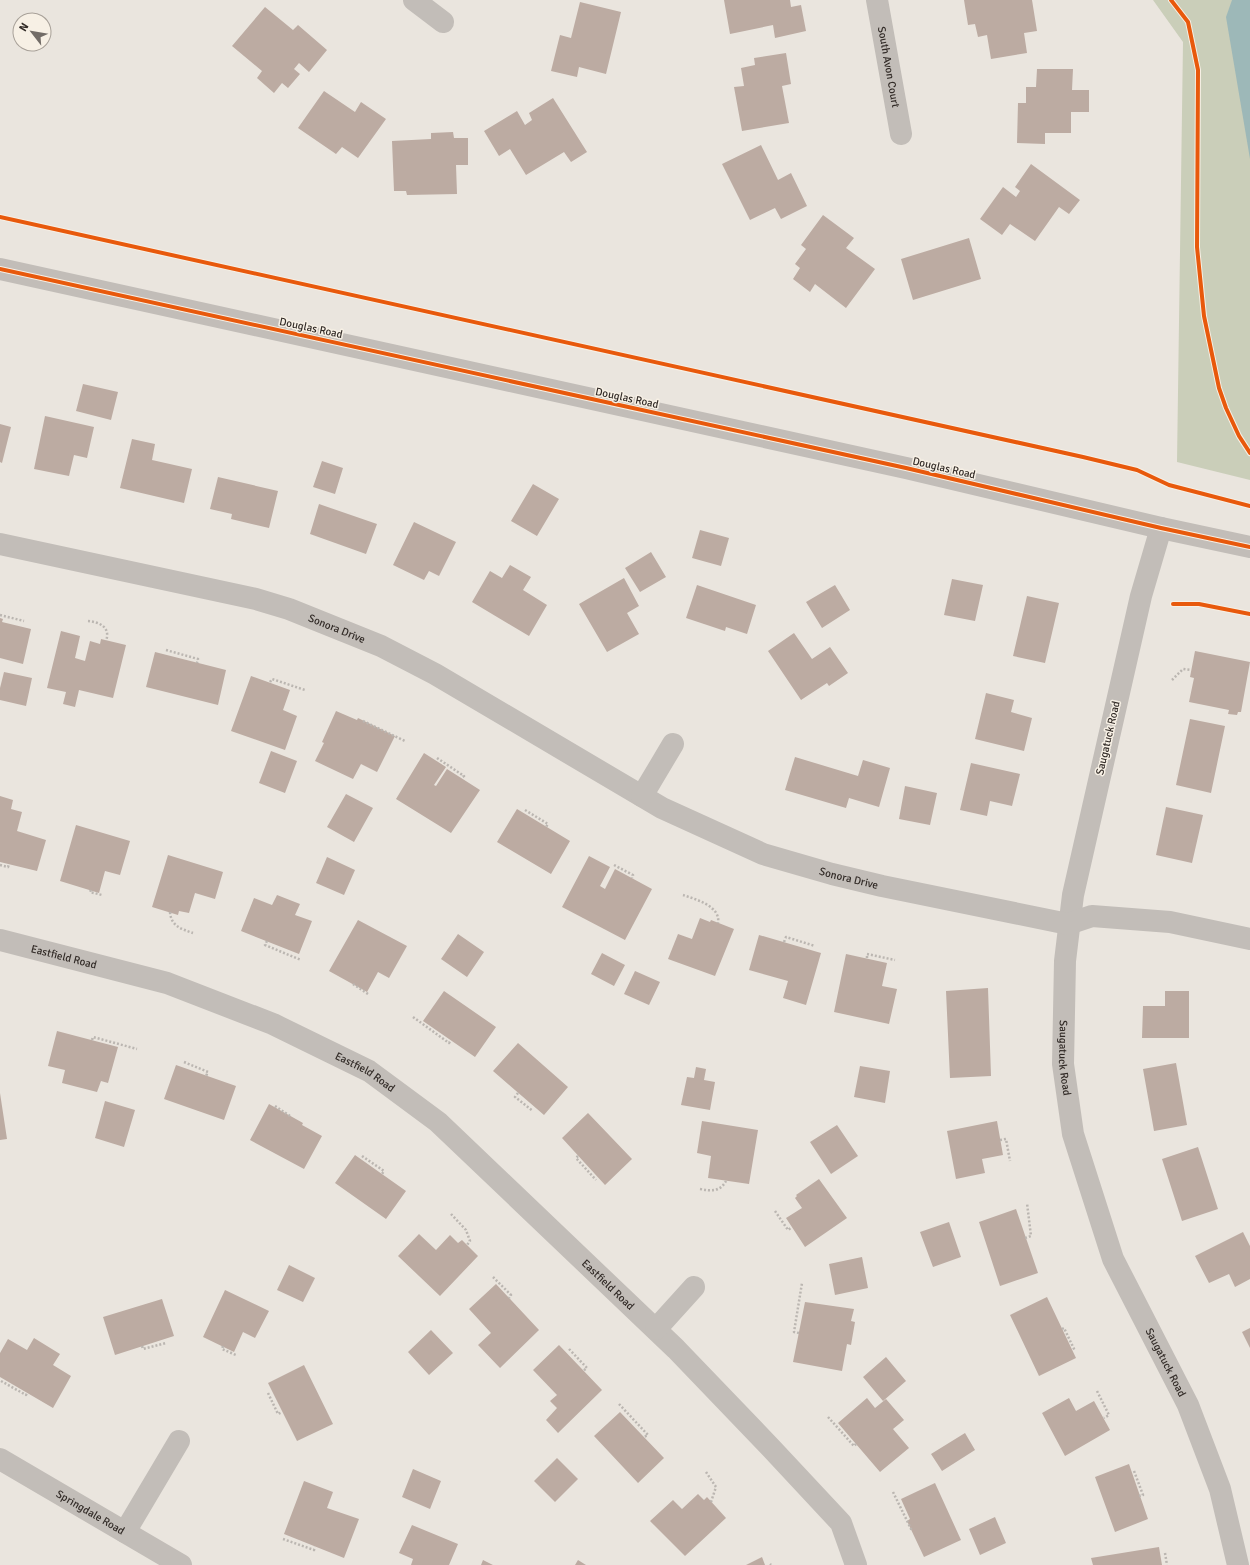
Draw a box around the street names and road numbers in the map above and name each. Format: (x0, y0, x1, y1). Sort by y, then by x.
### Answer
street label: South Avon Court (875, 25, 903, 109)
street label: Douglas Road (278, 315, 344, 341)
street label: Douglas Road (594, 385, 660, 411)
street label: Douglas Road (911, 454, 977, 482)
street label: Sonora Drive (307, 611, 367, 646)
street label: Saugatuck Road (1093, 700, 1123, 776)
street label: Sonora Drive (818, 864, 880, 891)
street label: Eastfield Road (30, 942, 98, 971)
street label: Saugatuck Road (1056, 1020, 1074, 1097)
street label: Eastfield Road (333, 1049, 398, 1095)
street label: Eastfield Road (579, 1256, 637, 1312)
street label: Saugatuck Road (1143, 1326, 1189, 1399)
street label: Springdale Road (54, 1487, 127, 1537)

